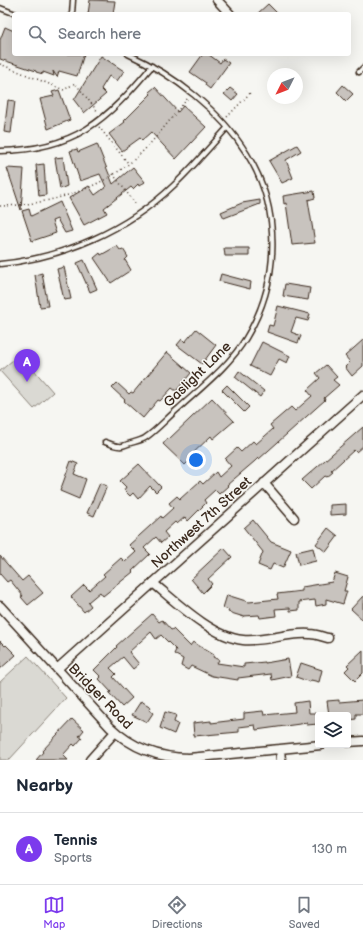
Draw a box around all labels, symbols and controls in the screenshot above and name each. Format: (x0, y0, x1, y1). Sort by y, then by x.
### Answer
search box (12, 12, 351, 56)
icon: search (26, 23, 48, 45)
text: Search here (58, 25, 141, 44)
north arrow (267, 68, 303, 104)
street label: Gaslight Lane (160, 338, 235, 411)
pin: A (14, 349, 40, 382)
your location (186, 450, 206, 470)
street label: Northwest 7th Street (148, 473, 255, 572)
street label: Bridger Road (65, 660, 136, 733)
map controls (315, 712, 351, 748)
button: layers (315, 712, 351, 748)
text: Nearby (16, 776, 73, 796)
text: Tennis (54, 831, 97, 850)
text: A (25, 841, 33, 857)
text: 130 m (312, 841, 347, 857)
text: Sports (54, 850, 92, 866)
tab: Map (43, 894, 65, 931)
tab: Directions (152, 894, 202, 931)
tab: Saved (289, 894, 320, 931)

